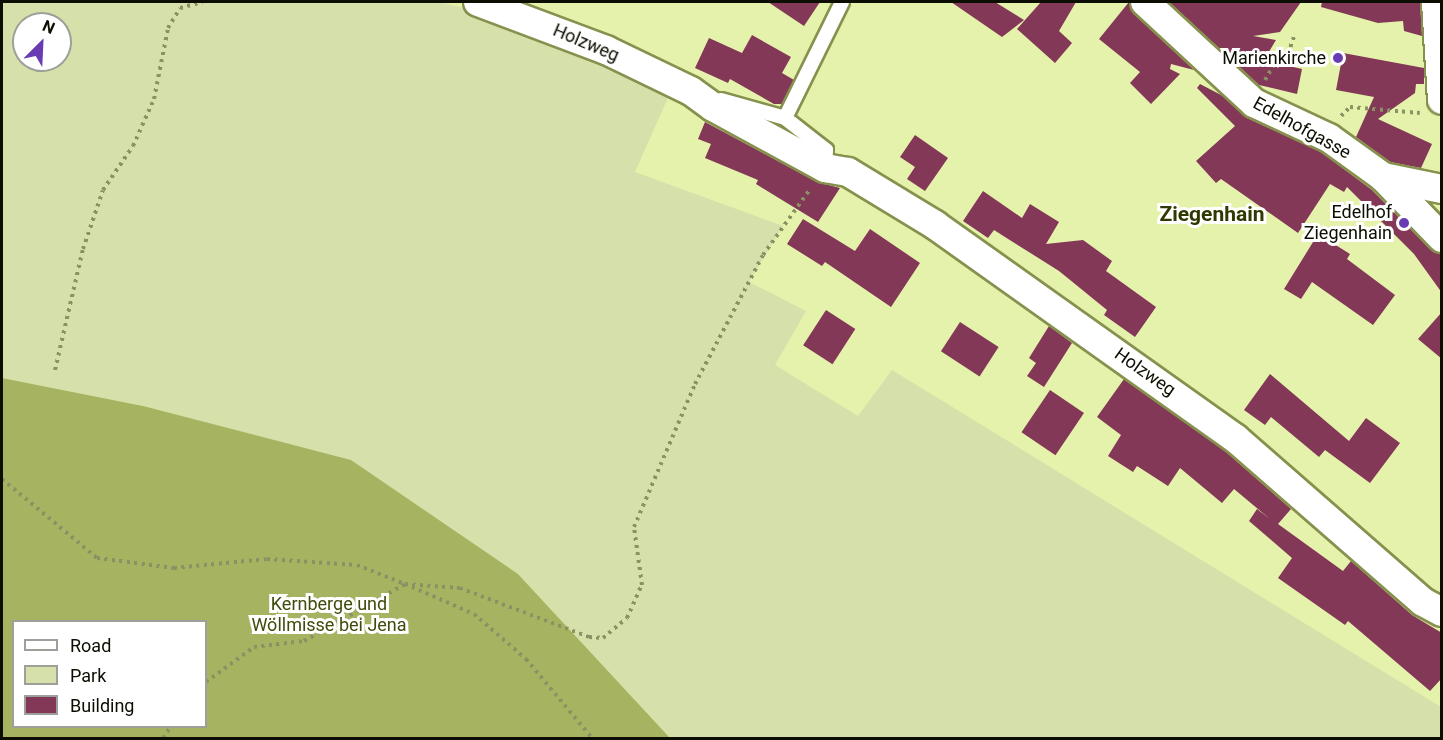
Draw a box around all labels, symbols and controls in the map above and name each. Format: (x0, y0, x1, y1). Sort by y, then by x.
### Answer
north arrow (12, 12, 72, 72)
text: N (40, 16, 58, 38)
street label: Holzweg (550, 19, 622, 67)
place label: Marienkirche (1222, 47, 1326, 69)
marker: Marienkirche (1331, 51, 1345, 65)
street label: Edelhofgasse (1249, 92, 1355, 164)
district label: Ziegenhain (1159, 201, 1265, 227)
place label: Edelhof Ziegenhain (1304, 202, 1392, 244)
marker: Edelhof Ziegenhain (1397, 216, 1411, 230)
street label: Holzweg (1110, 343, 1180, 401)
park label: Kernberge und Wöllmisse bei Jena (251, 594, 407, 636)
legend (12, 620, 207, 728)
text: Road (70, 635, 111, 656)
text: Park (70, 665, 106, 686)
text: Building (70, 695, 134, 716)

